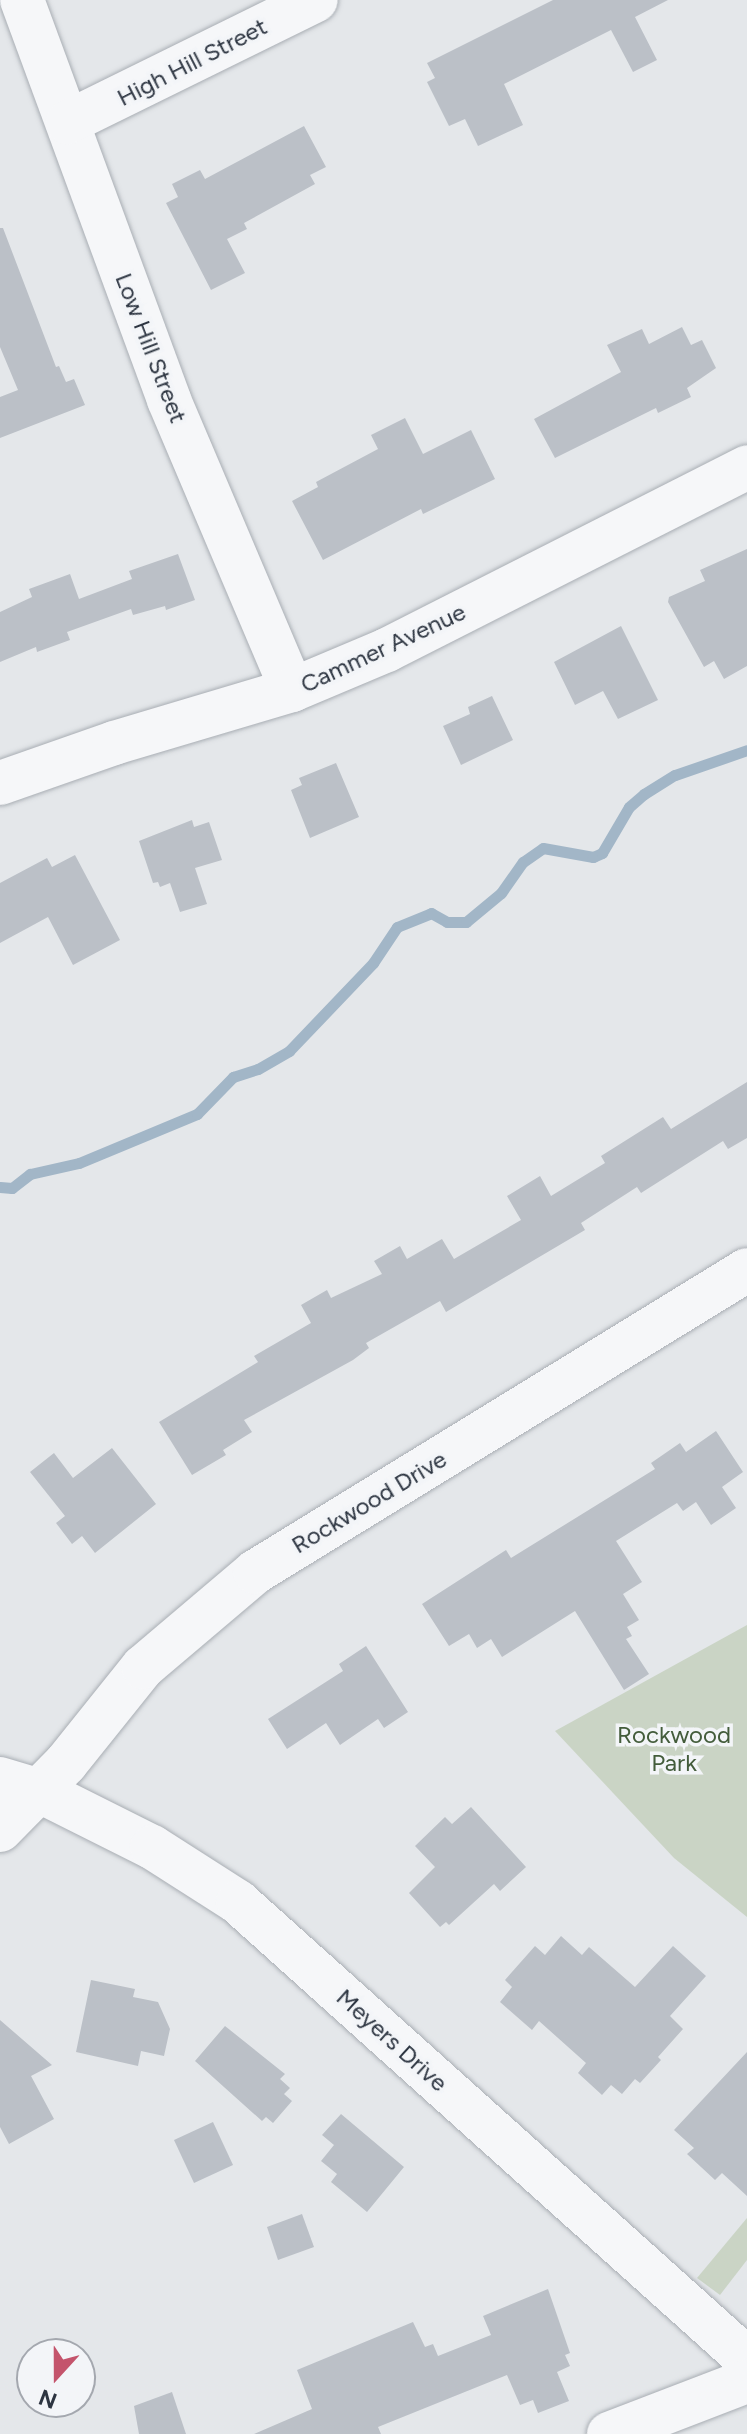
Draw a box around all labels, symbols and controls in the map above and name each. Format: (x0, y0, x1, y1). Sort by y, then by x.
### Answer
street label: High Hill Street (112, 12, 272, 112)
street label: Low Hill Street (109, 269, 193, 427)
street label: Cammer Avenue (296, 597, 470, 699)
street label: Rockwood Drive (286, 1444, 452, 1560)
park label: Rockwood Park (617, 1721, 731, 1777)
street label: Meyers Drive (331, 1983, 453, 2097)
north arrow (16, 2338, 96, 2418)
text: N (35, 2383, 61, 2415)

